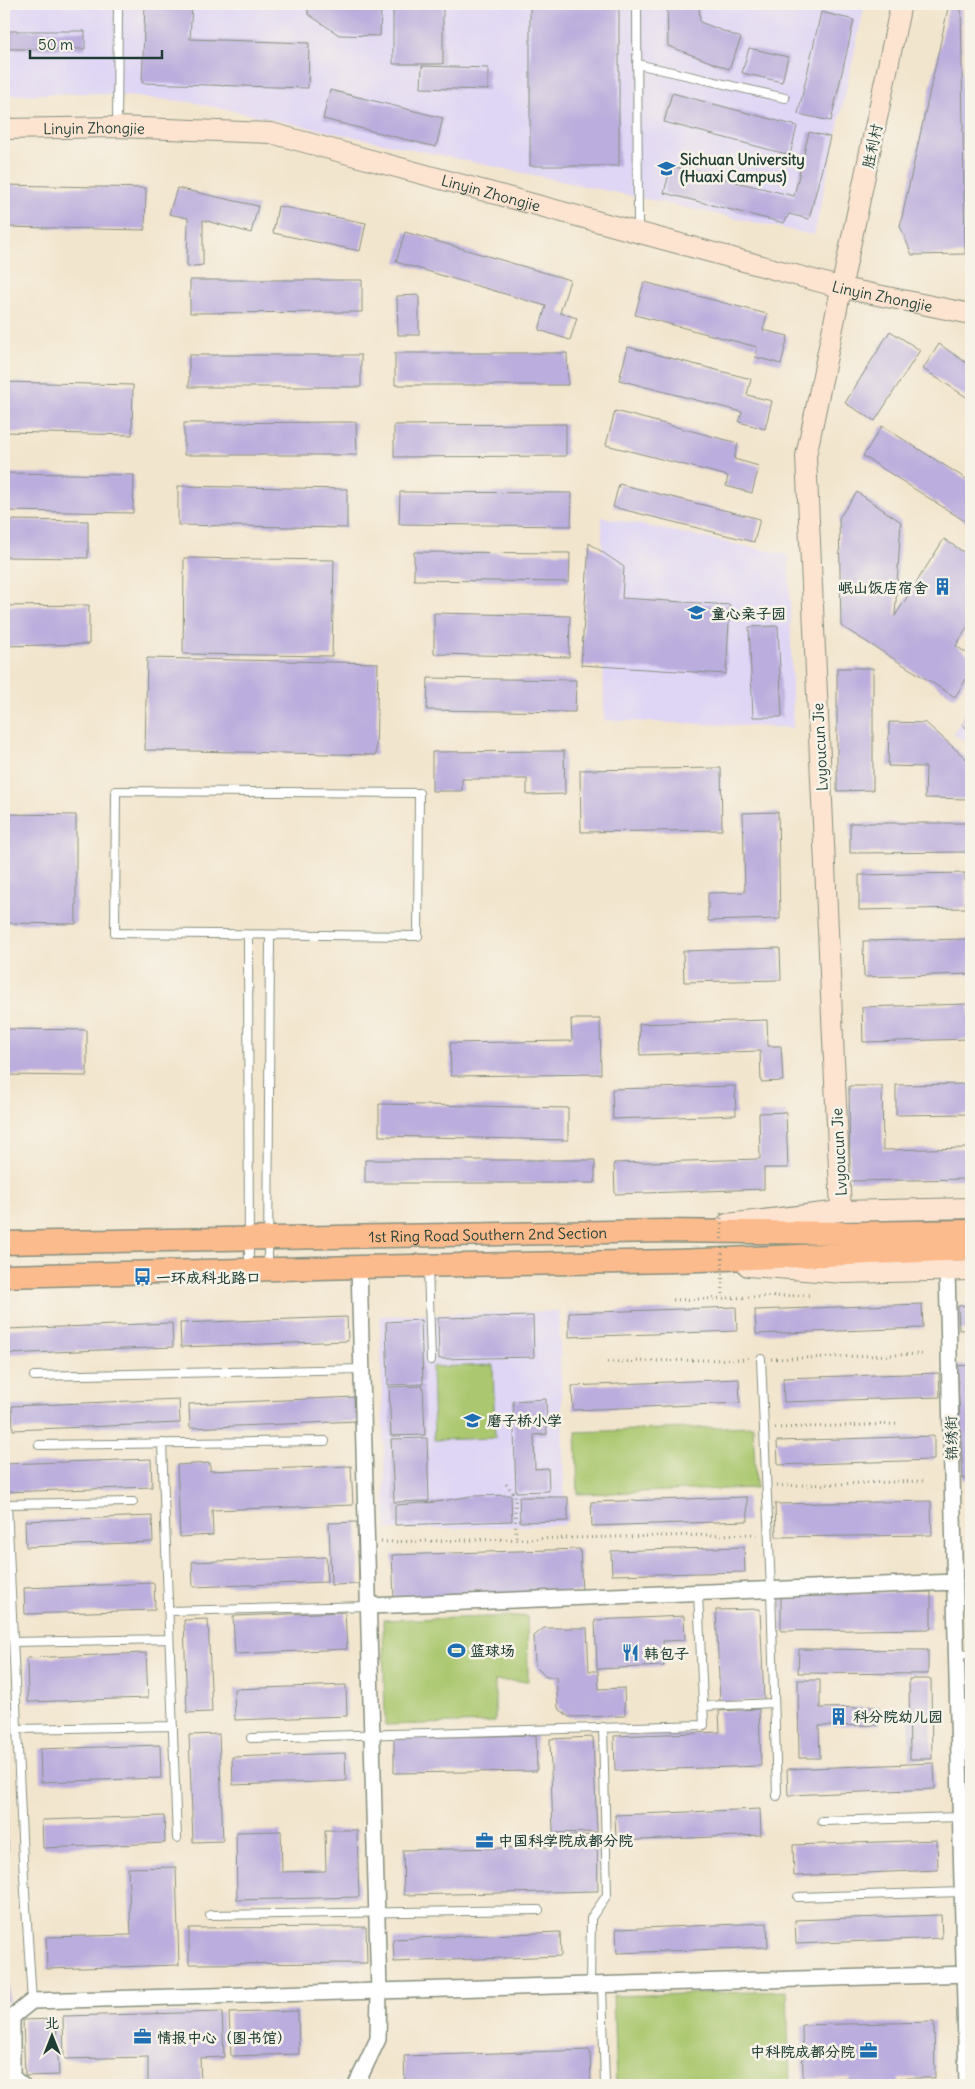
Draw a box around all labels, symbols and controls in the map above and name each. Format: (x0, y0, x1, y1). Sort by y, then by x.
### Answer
scale bar (30, 28, 162, 60)
text: 50 m (38, 35, 73, 54)
street label: Linyin Zhongjie (43, 117, 145, 138)
street label: 胜利村 (858, 122, 886, 170)
place label: Sichuan University (Huaxi Campus) (680, 150, 805, 187)
school or university icon: Sichuan University (Huaxi Campus) (656, 158, 676, 178)
street label: Linyin Zhongjie (439, 170, 543, 215)
street label: Linyin Zhongjie (830, 276, 934, 315)
building icon: 岷山饭店宿舍 (932, 577, 952, 597)
place label: 岷山饭店宿舍 (838, 578, 928, 597)
school or university icon: 童心亲子园 (687, 603, 707, 623)
place label: 童心亲子园 (711, 604, 786, 623)
street label: Lvyoucun Jie (808, 703, 832, 791)
street label: Lvyoucun Jie (827, 1108, 851, 1196)
street label: 1st Ring Road Southern 2nd Section (369, 1223, 608, 1246)
bus stop icon: 一环成科北路口 (132, 1267, 152, 1287)
place label: 一环成科北路口 (156, 1268, 261, 1287)
school or university icon: 磨子桥小学 (463, 1410, 483, 1430)
place label: 磨子桥小学 (487, 1411, 562, 1430)
street label: 锦绣街 (941, 1415, 961, 1461)
sports icon: 篮球场 (446, 1640, 466, 1660)
place label: 篮球场 (470, 1641, 515, 1660)
restaurant icon: 韩包子 (620, 1643, 640, 1663)
place label: 韩包子 (644, 1644, 689, 1663)
building icon: 科分院幼儿园 (829, 1706, 849, 1726)
place label: 科分院幼儿园 (853, 1707, 943, 1726)
office icon: 中国科学院成都分院 (474, 1830, 494, 1850)
place label: 中国科学院成都分院 (498, 1831, 633, 1850)
north arrow (28, 2012, 78, 2062)
text: 北 (45, 2014, 59, 2032)
office icon: 情报中心（图书馆） (133, 2027, 153, 2047)
place label: 情报中心（图书馆） (157, 2028, 292, 2047)
office icon: 中科院成都分院 (859, 2041, 879, 2061)
place label: 中科院成都分院 (750, 2042, 855, 2061)

